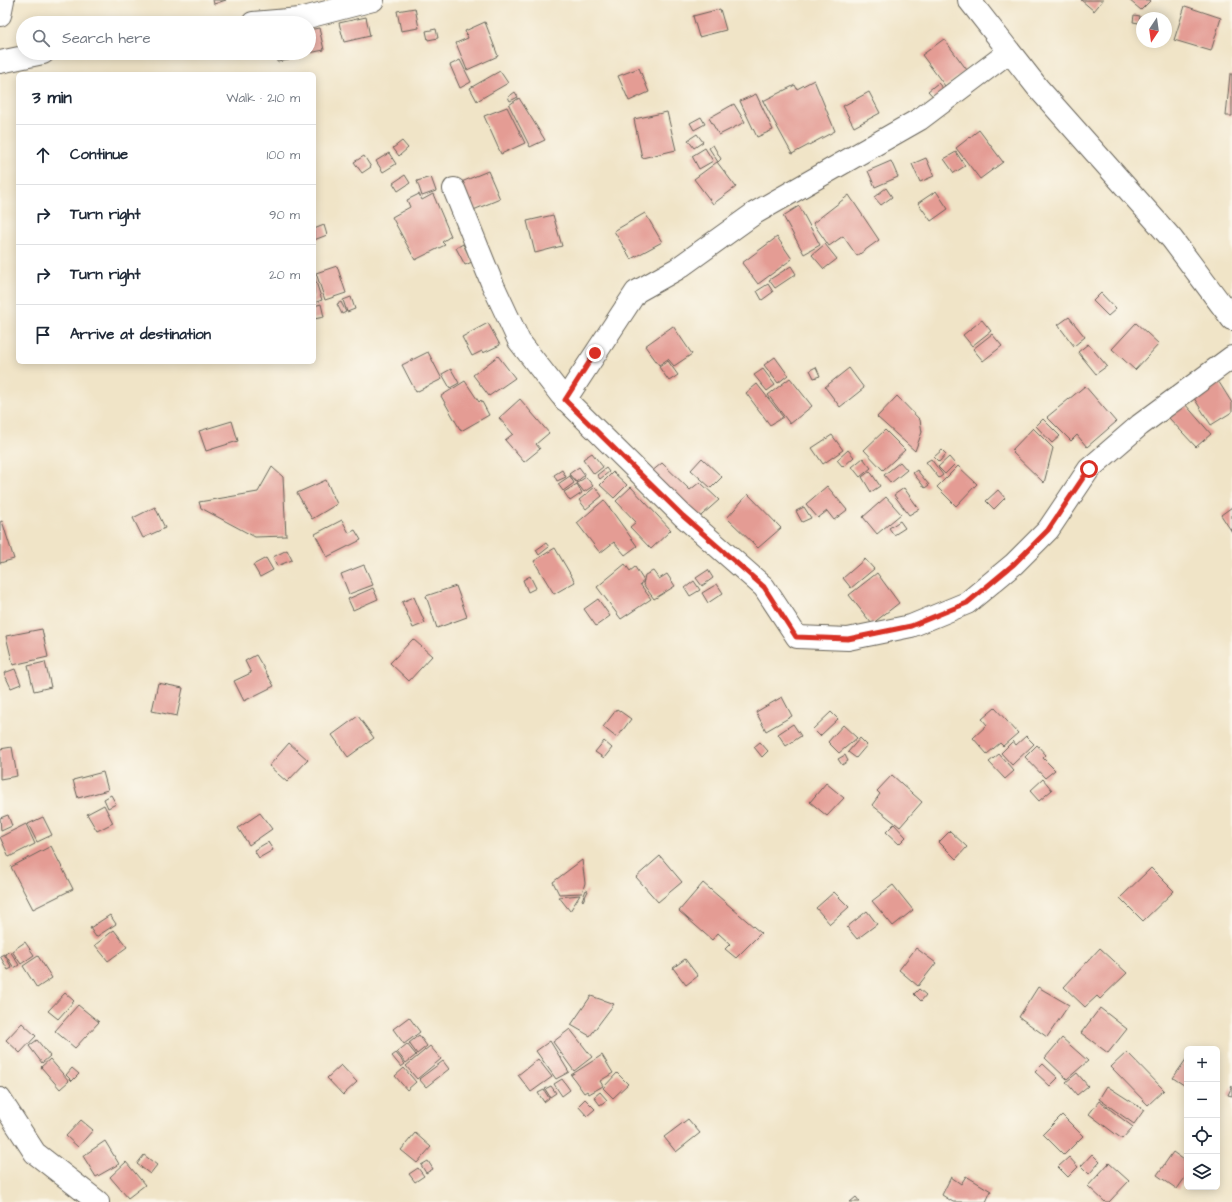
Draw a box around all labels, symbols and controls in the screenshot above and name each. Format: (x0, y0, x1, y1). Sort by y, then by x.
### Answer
north arrow (1136, 12, 1172, 48)
search box (16, 16, 316, 60)
icon: search (30, 27, 52, 49)
text: Search here (62, 28, 151, 49)
text: 3 min (32, 86, 72, 110)
text: Walk · 210 m (226, 89, 300, 107)
icon: ahead (32, 144, 54, 166)
text: Continue (70, 144, 128, 165)
text: 100 m (267, 146, 300, 164)
icon: right (32, 204, 54, 226)
text: Turn right (70, 204, 141, 225)
text: 90 m (269, 206, 300, 224)
icon: right (32, 264, 54, 286)
text: Turn right (70, 264, 141, 285)
text: 20 m (269, 266, 300, 284)
icon: arrive (32, 324, 54, 346)
text: Arrive at destination (70, 324, 211, 345)
route end (586, 344, 604, 362)
route start (1080, 460, 1098, 478)
map controls (1184, 1046, 1220, 1190)
button: + (1184, 1046, 1220, 1082)
button: − (1184, 1082, 1220, 1118)
button: locate (1184, 1118, 1220, 1154)
button: layers (1184, 1154, 1220, 1190)

